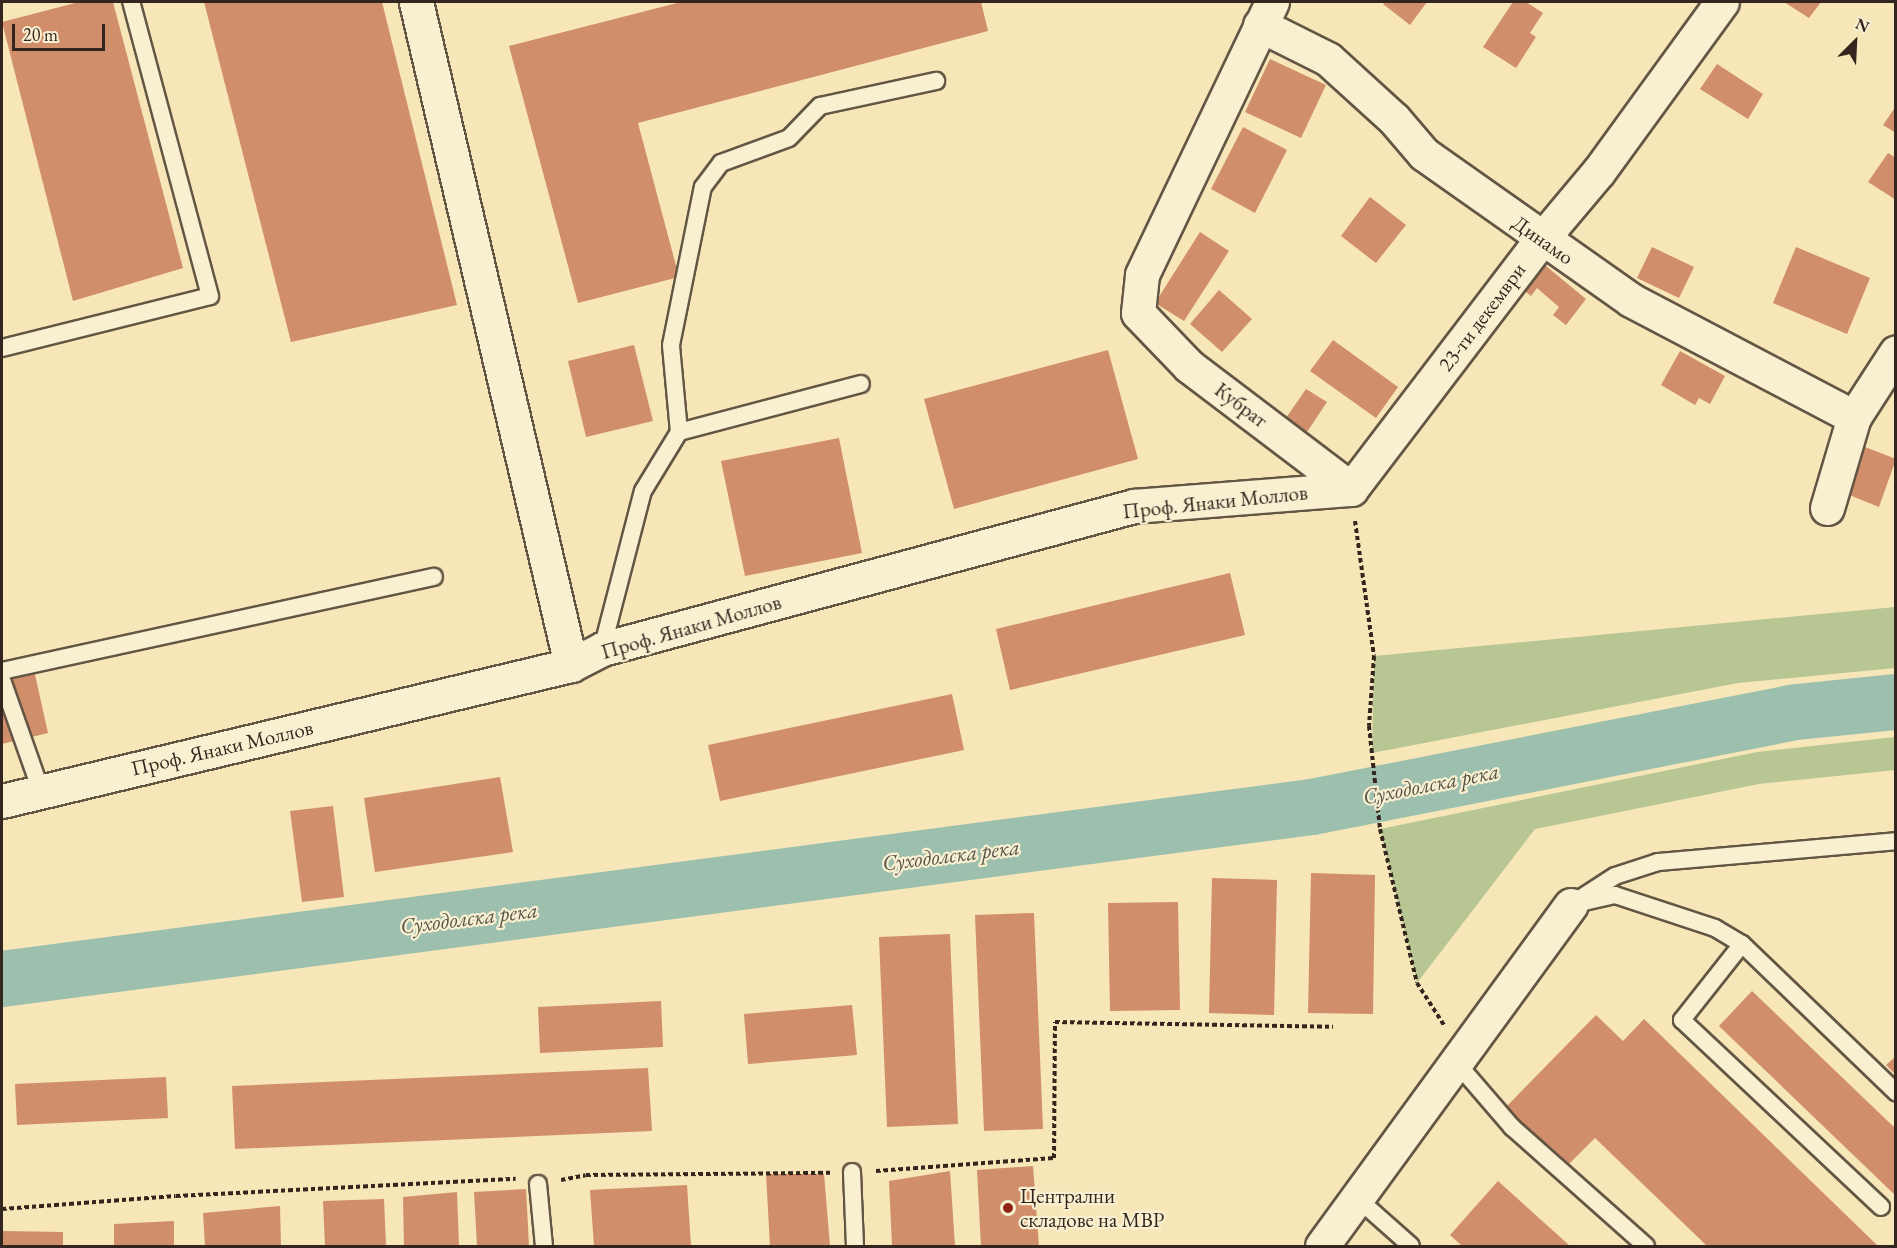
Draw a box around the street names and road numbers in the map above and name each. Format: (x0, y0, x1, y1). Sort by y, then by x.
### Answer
street label: Динамо (1508, 210, 1578, 270)
street label: 23-ти декември (1433, 258, 1531, 376)
street label: Кубрат (1210, 377, 1272, 433)
street label: Проф. Янаки Моллов (1121, 480, 1309, 524)
street label: Проф. Янаки Моллов (598, 589, 784, 665)
street label: Проф. Янаки Моллов (129, 715, 315, 781)

